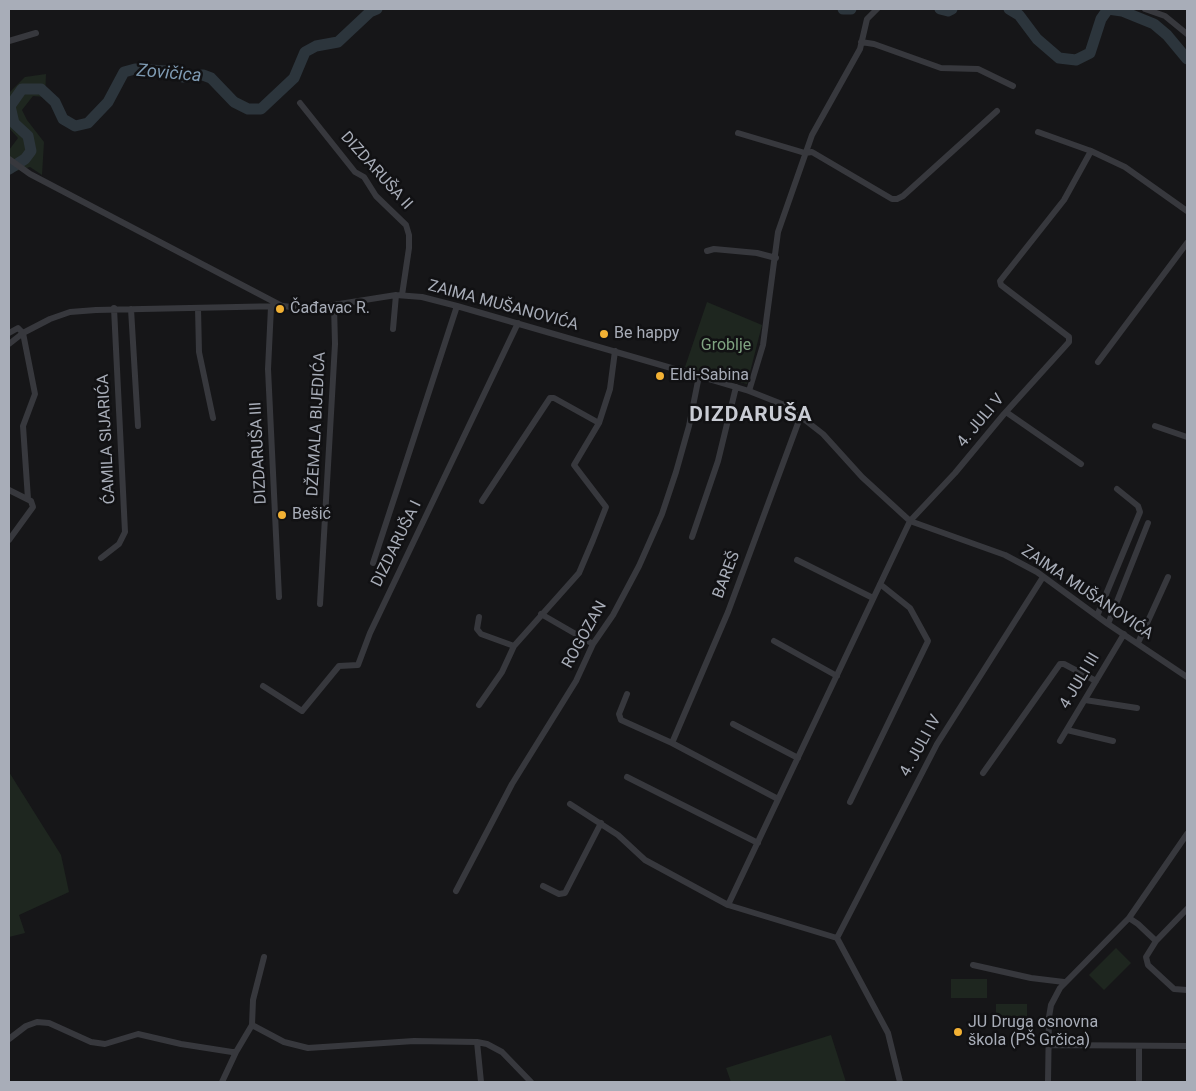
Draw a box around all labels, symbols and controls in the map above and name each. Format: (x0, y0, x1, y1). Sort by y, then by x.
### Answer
water label: Zovičica (136, 60, 202, 88)
street label: DIZDARUŠA II (336, 128, 416, 214)
street label: ZAIMA MUŠANOVIĆA (426, 277, 580, 335)
place label: Čađavac R. (290, 299, 370, 319)
marker: Čađavac R. (274, 303, 286, 315)
place label: Be happy (614, 324, 679, 344)
marker: Be happy (598, 328, 610, 340)
park label: Groblje (701, 336, 751, 356)
street label: DŽEMALA BIJEDIĆA (304, 351, 330, 497)
place label: Eldi-Sabina (670, 366, 749, 386)
marker: Eldi-Sabina (654, 370, 666, 382)
street label: ĆAMILA SIJARIĆA (94, 373, 120, 505)
street label: 4. JULI V (953, 391, 1009, 451)
street label: DIZDARUŠA III (247, 401, 271, 505)
district label: DIZDARUŠA (688, 403, 814, 429)
street label: DIZDARUŠA I (368, 498, 426, 590)
place label: Bešić (292, 505, 331, 525)
marker: Bešić (276, 509, 288, 521)
street label: ZAIMA MUŠANOVIĆA (1017, 542, 1157, 644)
street label: BAREŠ (709, 549, 745, 601)
street label: ROGOZAN (559, 598, 611, 672)
street label: 4 JULI III (1056, 649, 1104, 713)
street label: 4. JULI IV (896, 712, 946, 780)
place label: JU Druga osnovna škola (PŠ Grčica) (968, 1013, 1098, 1051)
marker: JU Druga osnovna škola (PŠ Grčica) (952, 1026, 964, 1038)

